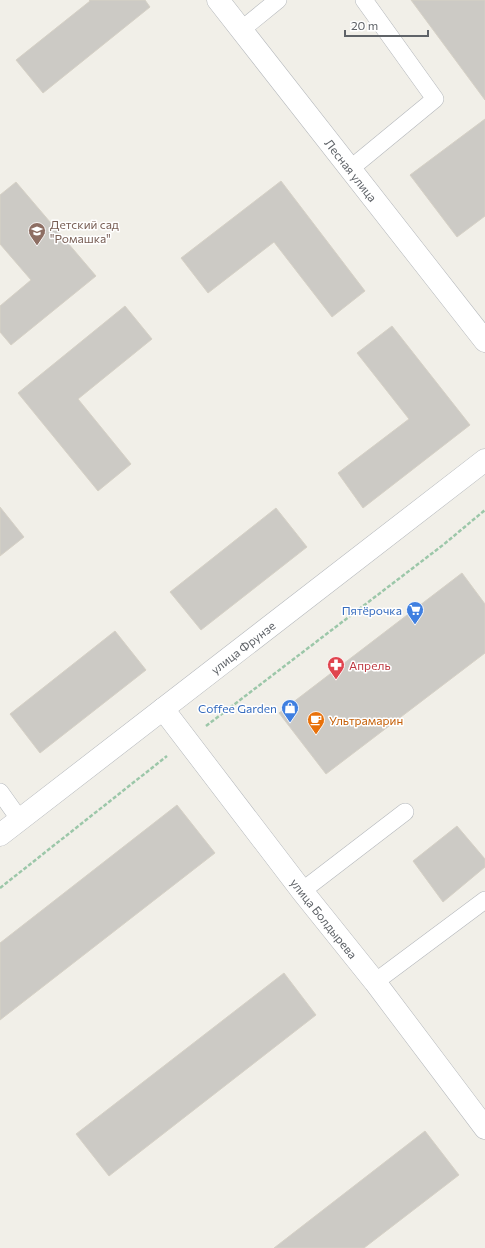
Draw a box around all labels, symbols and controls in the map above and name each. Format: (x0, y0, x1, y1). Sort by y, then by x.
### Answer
scale bar (345, 12, 428, 38)
text: 20 m (351, 18, 378, 32)
street label: Лесная улица (322, 136, 380, 204)
place label: Детский сад "Ромашка" (50, 217, 119, 245)
school or university icon: Детский сад "Ромашка" (27, 221, 47, 246)
supermarket icon: Пятёрочка (405, 600, 425, 625)
place label: Пятёрочка (342, 603, 402, 617)
street label: улица Фрунзе (208, 618, 278, 676)
pharmacy icon: Апрель (326, 655, 346, 680)
place label: Апрель (349, 658, 391, 672)
shop icon: Coffee Garden (280, 698, 300, 723)
place label: Coffee Garden (198, 701, 277, 715)
cafe icon: Ультрамарин (306, 710, 326, 735)
place label: Ультрамарин (329, 713, 403, 727)
street label: улица Болдырева (288, 875, 360, 961)

